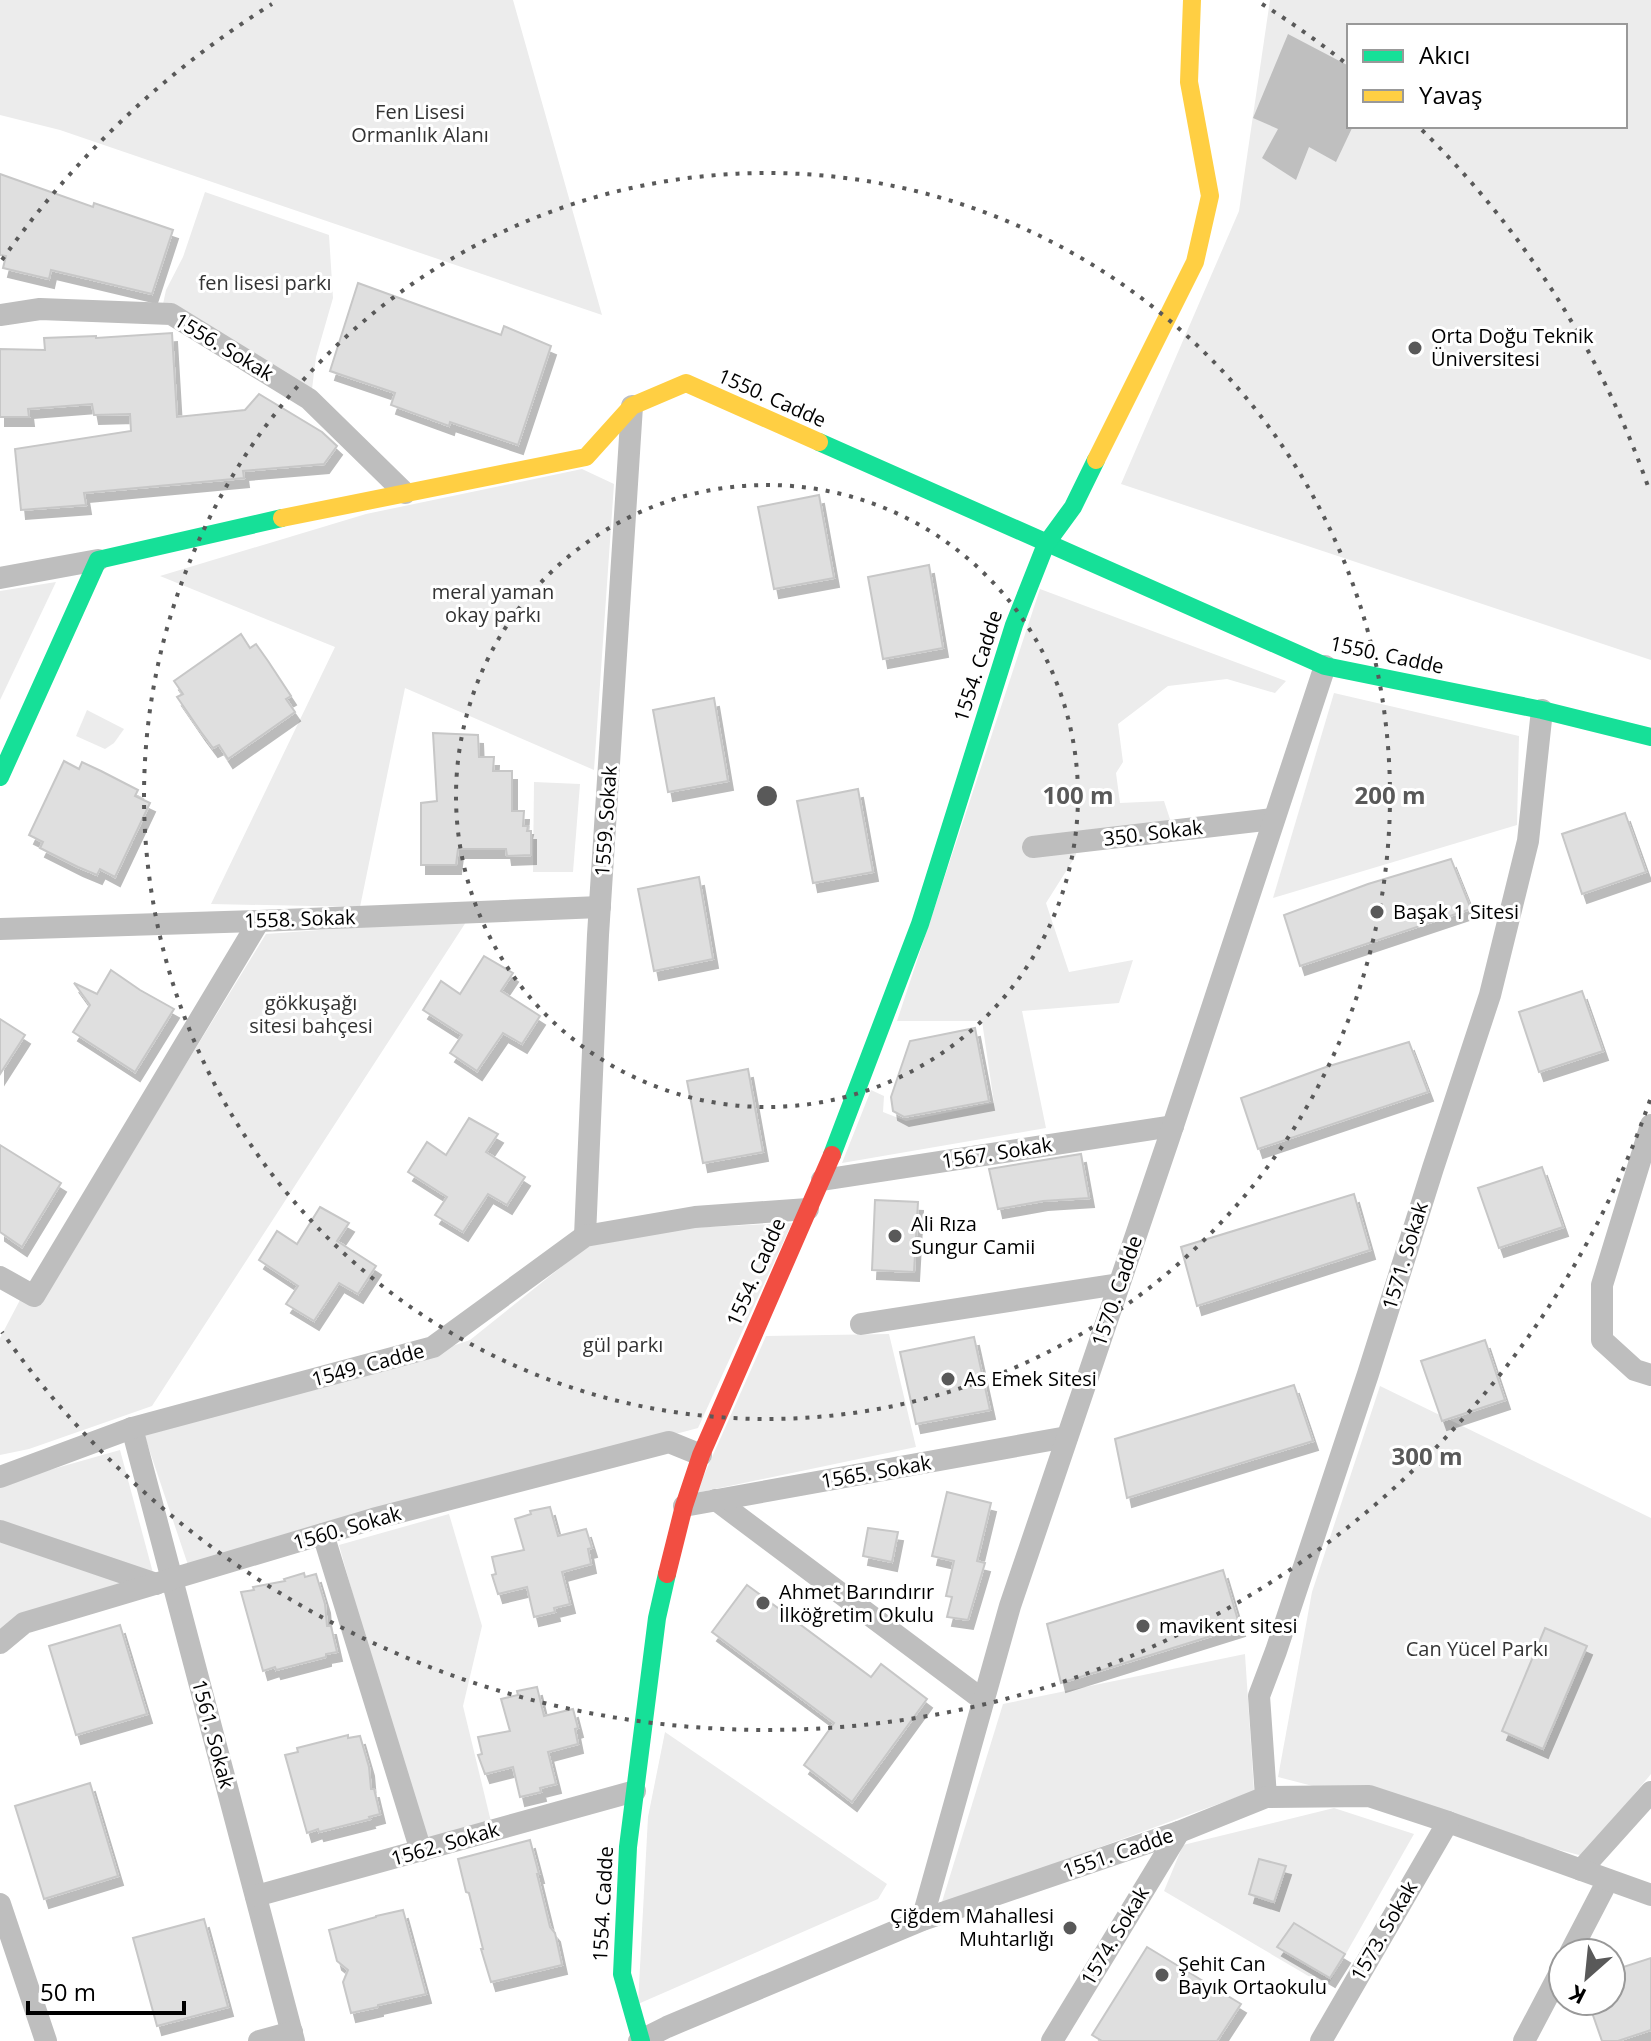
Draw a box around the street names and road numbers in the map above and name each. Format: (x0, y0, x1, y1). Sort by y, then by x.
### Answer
street label: 1556. Sokak (170, 306, 279, 387)
street label: 1550. Cadde (714, 362, 831, 433)
street label: 1554. Cadde (947, 607, 1008, 725)
street label: 1550. Cadde (1328, 629, 1446, 680)
street label: 1559. Sokak (588, 764, 623, 877)
street label: 350. Sokak (1102, 813, 1205, 852)
street label: 1558. Sokak (244, 903, 357, 934)
street label: 1567. Sokak (940, 1130, 1054, 1175)
street label: 1571. Sokak (1375, 1198, 1434, 1313)
street label: 1554. Cadde (720, 1213, 791, 1330)
street label: 1570. Cadde (1085, 1232, 1148, 1350)
street label: 1549. Cadde (309, 1337, 427, 1393)
street label: 1565. Sokak (819, 1448, 934, 1494)
street label: 1560. Sokak (290, 1499, 405, 1556)
street label: 1561. Sokak (186, 1677, 241, 1792)
street label: 1562. Sokak (388, 1815, 503, 1872)
street label: 1551. Cadde (1059, 1821, 1177, 1884)
street label: 1554. Cadde (586, 1846, 619, 1962)
street label: 1573. Sokak (1344, 1875, 1423, 1986)
street label: 1574. Sokak (1074, 1881, 1155, 1990)

